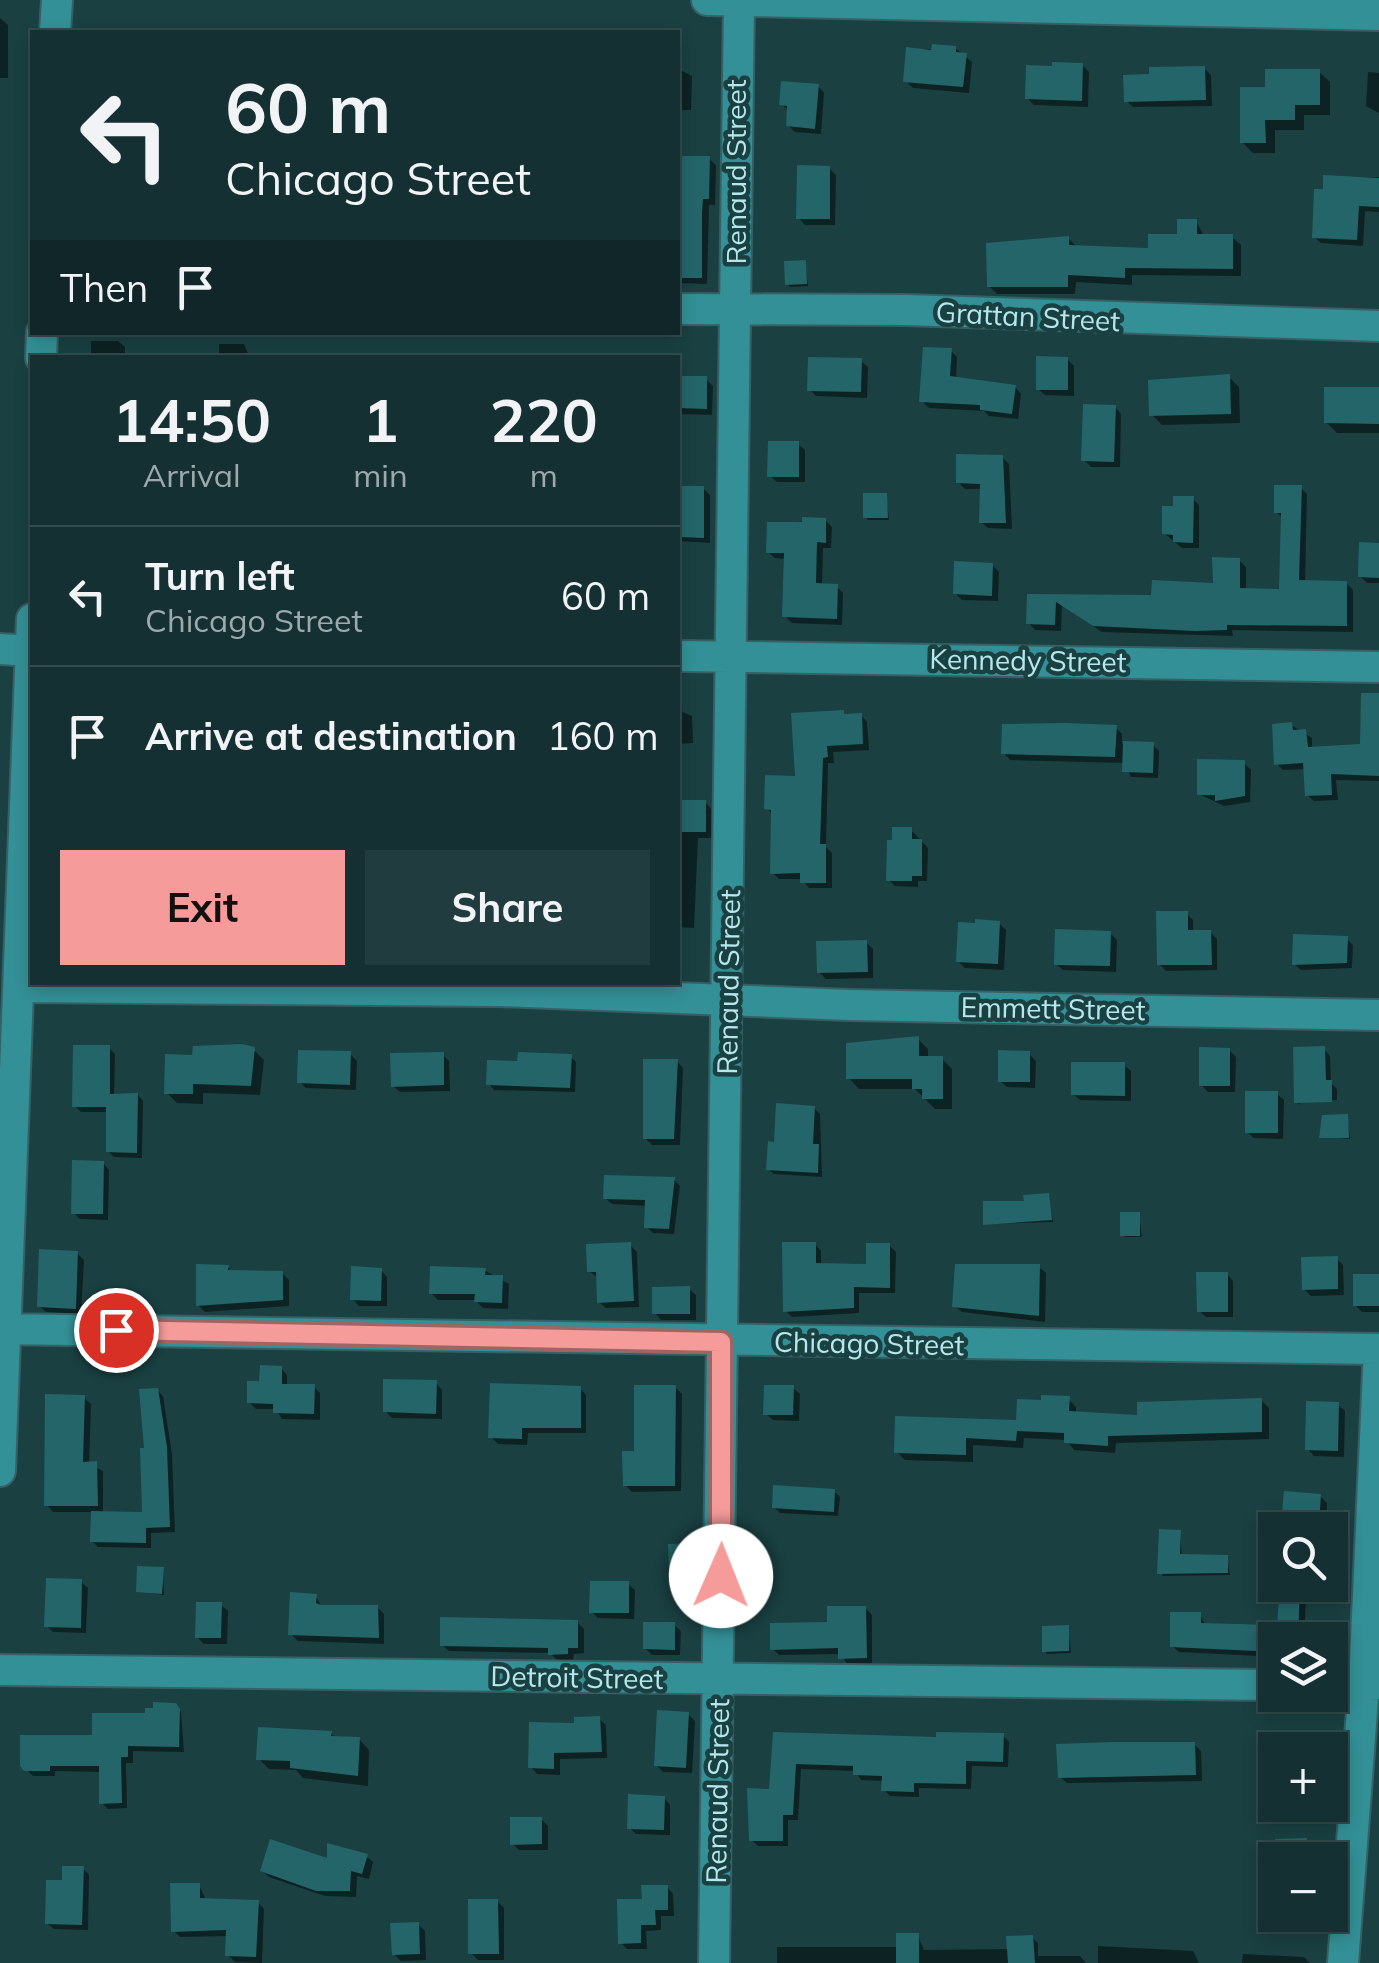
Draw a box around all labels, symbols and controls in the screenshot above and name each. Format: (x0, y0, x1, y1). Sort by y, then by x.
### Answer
text: 60 m (225, 63, 391, 151)
icon: left (60, 70, 190, 200)
street label: Renaud Street (718, 79, 753, 265)
text: Chicago Street (225, 150, 531, 206)
icon: arrive (168, 260, 223, 315)
text: Then (60, 264, 148, 312)
street label: Grattan Street (935, 294, 1121, 338)
text: 14:50 (112, 382, 271, 457)
text: 1 (362, 382, 398, 457)
text: 220 (490, 382, 598, 457)
text: Arrival (143, 455, 241, 495)
text: min (353, 455, 408, 495)
text: m (530, 455, 558, 495)
text: Turn left (145, 552, 295, 600)
icon: left (60, 569, 115, 624)
text: 60 m (561, 572, 650, 620)
text: Chicago Street (145, 600, 363, 640)
street label: Kennedy Street (929, 641, 1127, 679)
icon: arrive (60, 709, 115, 764)
text: Arrive at destination (145, 712, 517, 760)
text: 160 m (547, 712, 659, 760)
button: Exit (60, 850, 345, 965)
button: Share (365, 850, 650, 965)
street label: Renaud Street (709, 889, 747, 1075)
street label: Emmett Street (960, 989, 1146, 1027)
pin (74, 1288, 159, 1373)
icon: arrive (89, 1303, 144, 1358)
street label: Chicago Street (774, 1324, 965, 1362)
map controls (1258, 1512, 1348, 1932)
button: search (1258, 1512, 1348, 1602)
position arrow (669, 1524, 773, 1628)
button: layers (1258, 1622, 1348, 1712)
street label: Detroit Street (490, 1658, 664, 1696)
street label: Renaud Street (698, 1698, 736, 1884)
button: + (1258, 1732, 1348, 1822)
button: − (1258, 1842, 1348, 1932)

